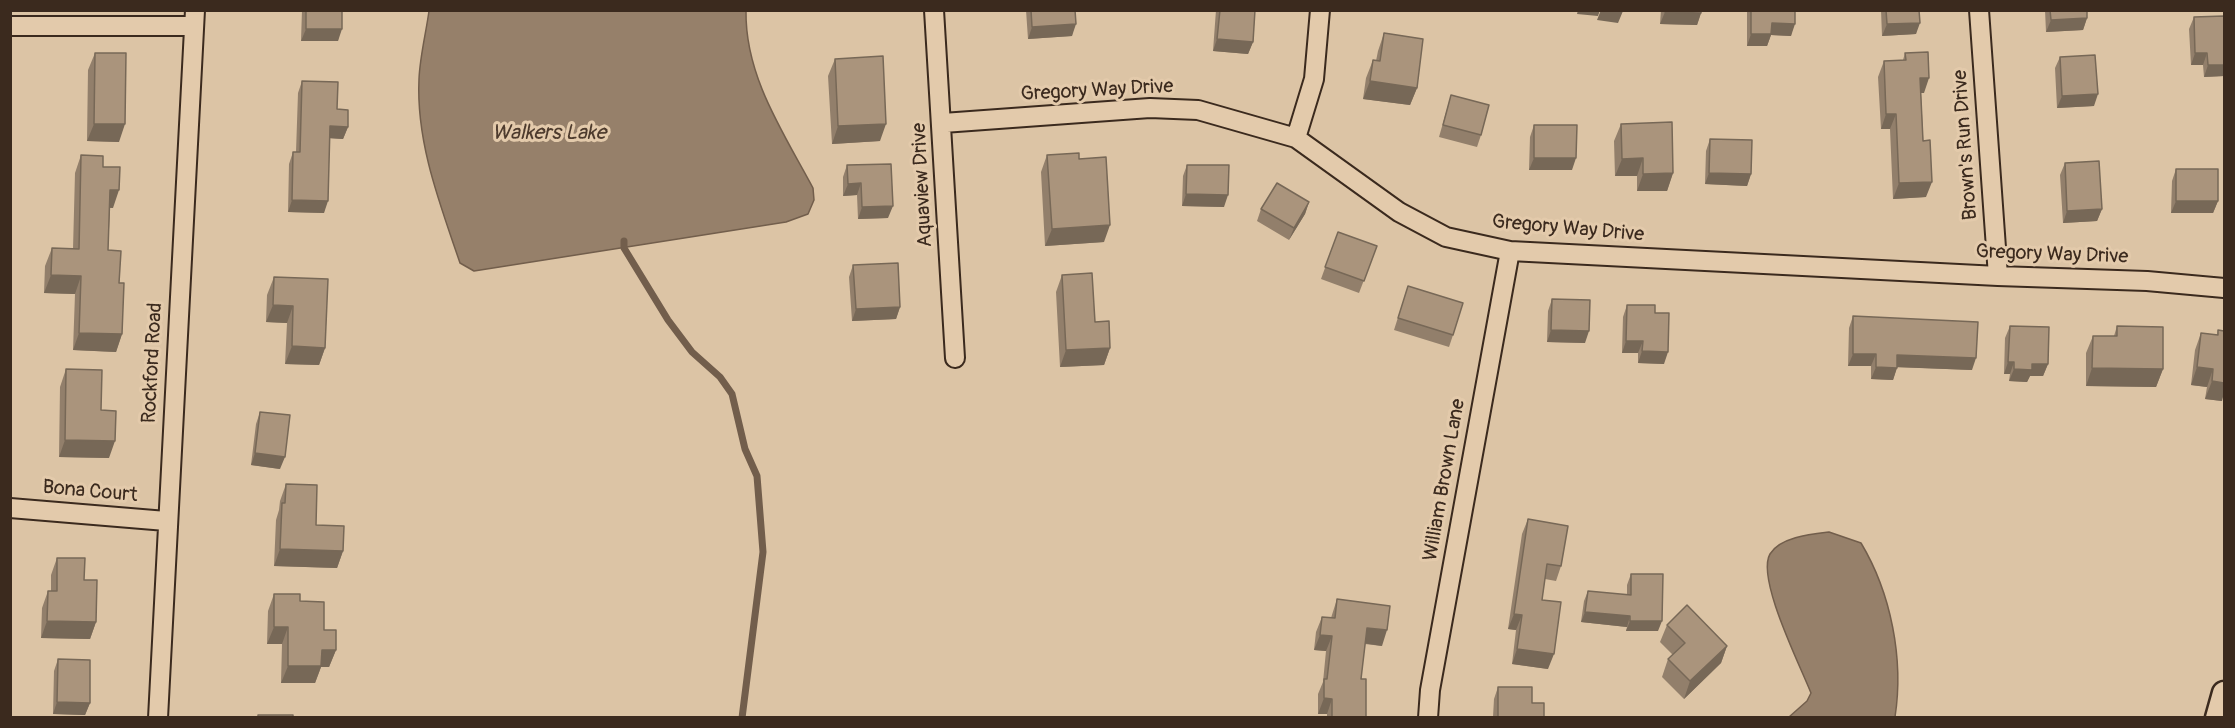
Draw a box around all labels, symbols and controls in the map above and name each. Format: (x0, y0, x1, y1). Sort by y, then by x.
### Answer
street label: Brown's Run Drive (1949, 69, 1983, 221)
street label: Gregory Way Drive (1020, 75, 1174, 107)
water label: Walkers Lake (492, 121, 606, 147)
street label: Aquaview Drive (908, 122, 938, 248)
street label: Gregory Way Drive (1491, 210, 1645, 248)
street label: Gregory Way Drive (1975, 240, 2129, 270)
street label: Rockford Road (138, 302, 168, 424)
street label: William Brown Lane (1419, 397, 1471, 563)
street label: Bona Court (42, 476, 138, 508)

